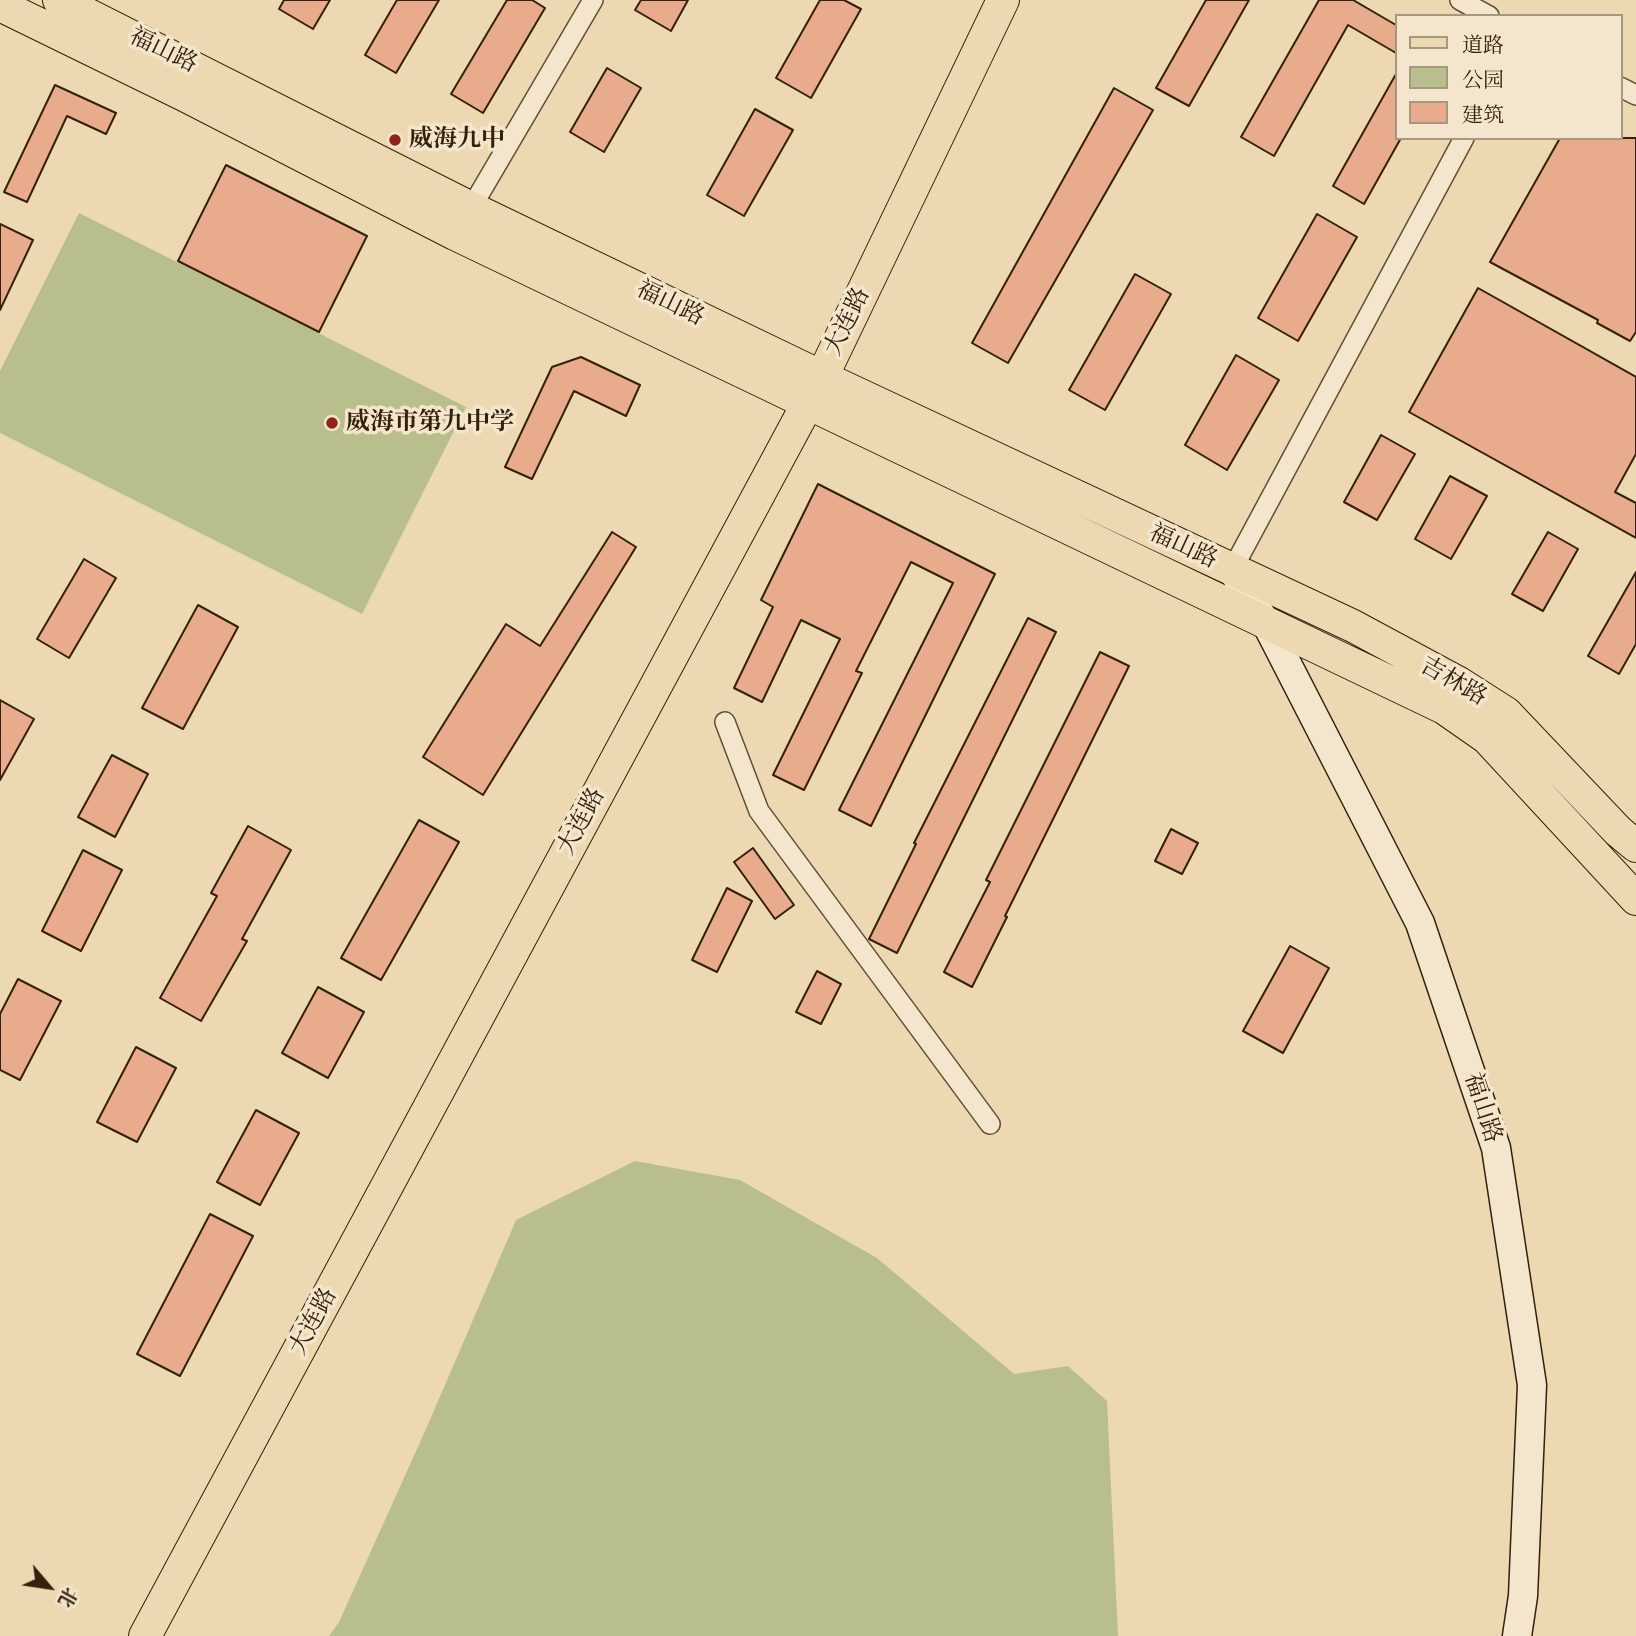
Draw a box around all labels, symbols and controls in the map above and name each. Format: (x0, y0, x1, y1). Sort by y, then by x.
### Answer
legend (1394, 14, 1622, 140)
street label: 福山路 (124, 22, 202, 80)
text: 道路 (1462, 32, 1504, 58)
text: 公园 (1462, 67, 1504, 93)
text: 建筑 (1462, 102, 1504, 128)
place label: 威海九中 (409, 126, 505, 154)
marker: 威海九中 (387, 132, 403, 148)
street label: 福山路 (631, 275, 709, 333)
street label: 大连路 (819, 283, 877, 361)
place label: 威海市第九中学 (346, 409, 514, 437)
marker: 威海市第九中学 (324, 415, 340, 431)
street label: 福山路 (1144, 519, 1222, 575)
street label: 吉林路 (1415, 652, 1491, 712)
street label: 大连路 (552, 783, 612, 861)
street label: 福山路 (1457, 1069, 1507, 1147)
street label: 大连路 (284, 1283, 344, 1361)
north arrow (14, 1552, 84, 1622)
text: 北 (53, 1584, 82, 1611)

